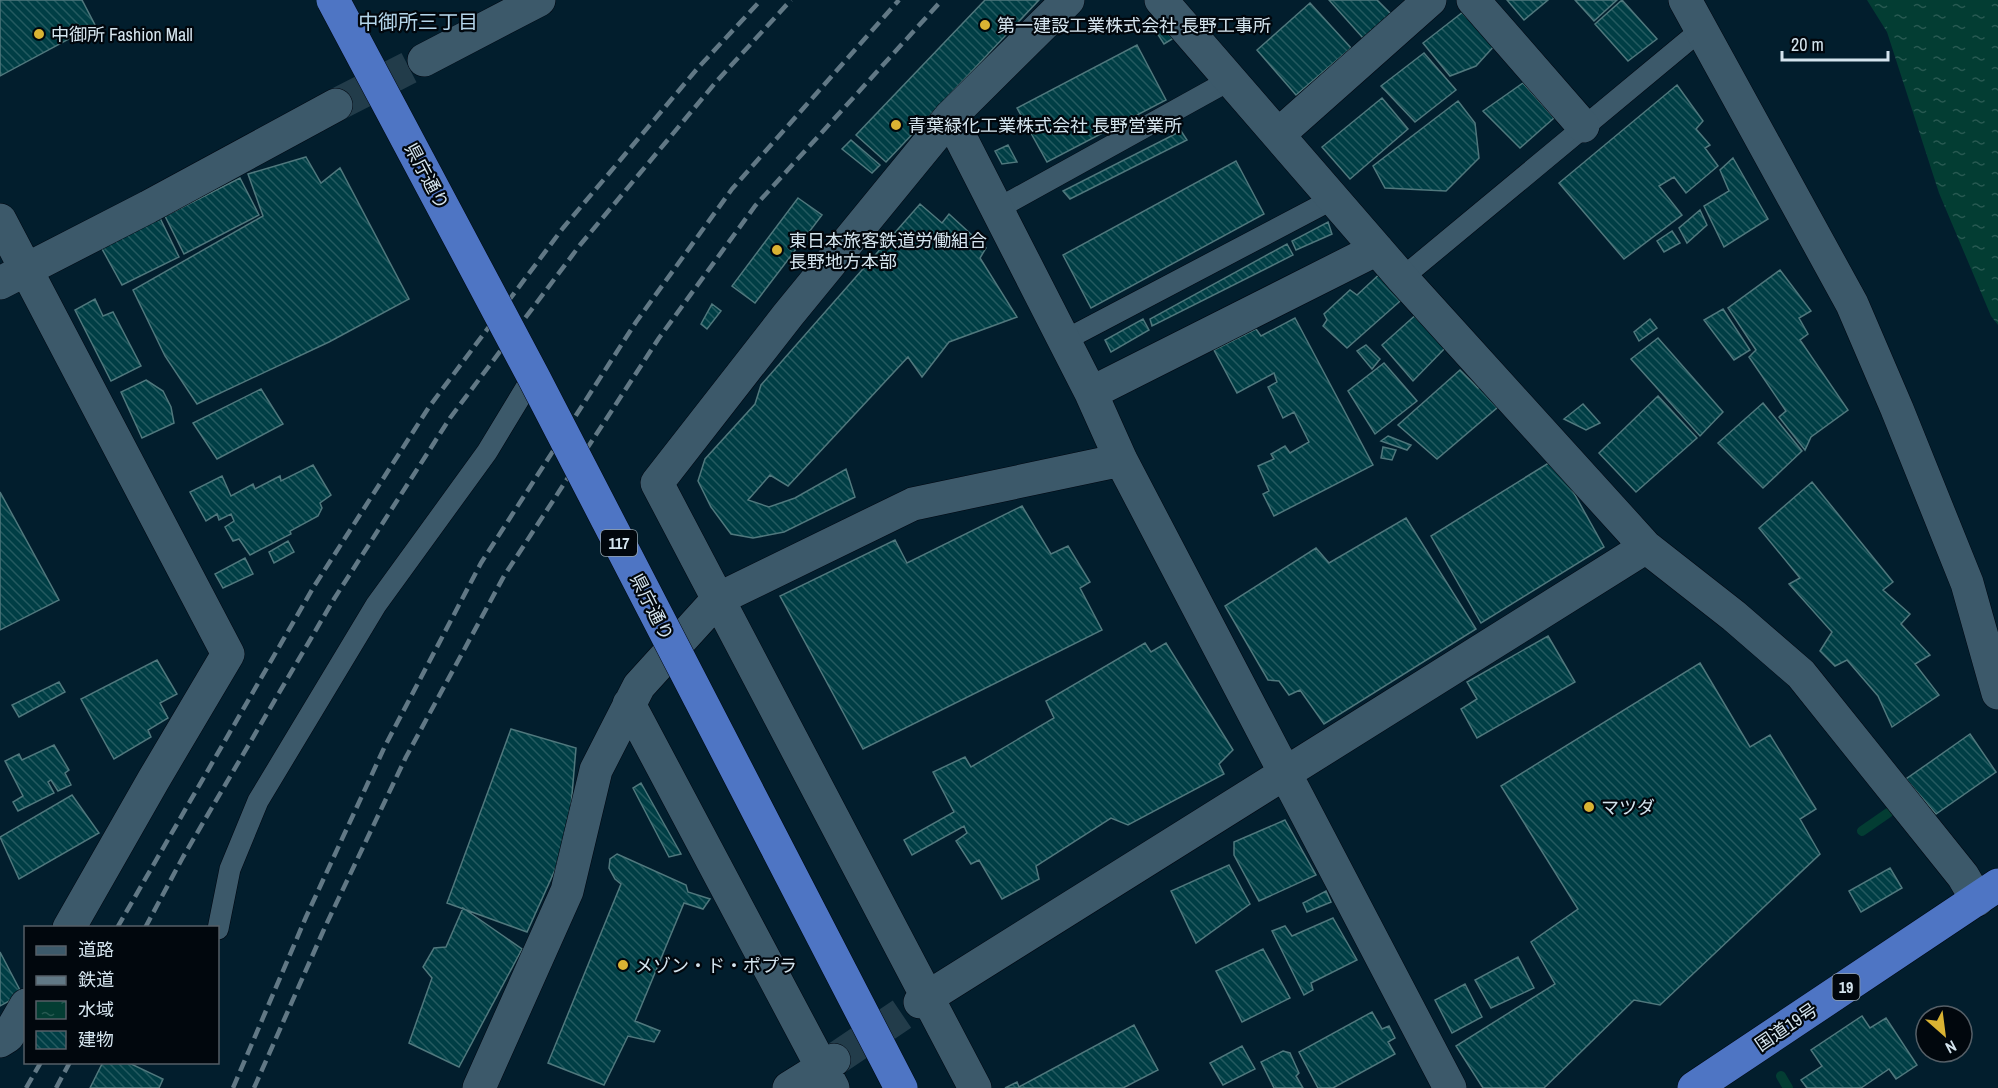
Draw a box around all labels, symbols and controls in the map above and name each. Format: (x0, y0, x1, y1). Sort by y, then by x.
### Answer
district label: 中御所三丁目 (358, 8, 478, 35)
place label: 第一建設工業株式会社 長野工事所 (997, 13, 1271, 38)
marker: 第一建設工業株式会社 長野工事所 (978, 18, 992, 32)
place label: 中御所 Fashion Mall (51, 22, 193, 47)
scale bar (1782, 24, 1888, 62)
marker: 中御所 Fashion Mall (32, 27, 46, 41)
text: 20 m (1791, 32, 1824, 57)
place label: 青葉緑化工業株式会社 長野営業所 (908, 113, 1182, 138)
marker: 青葉緑化工業株式会社 長野営業所 (889, 118, 903, 132)
street label: 県庁通り (399, 138, 455, 214)
place label: 東日本旅客鉄道労働組合 長野地方本部 (789, 228, 987, 274)
marker: 東日本旅客鉄道労働組合 長野地方本部 (770, 243, 784, 257)
road number: 117 (601, 530, 637, 556)
street label: 県庁通り (625, 569, 679, 645)
place label: マツダ (1601, 795, 1655, 820)
marker: マツダ (1582, 800, 1596, 814)
legend (24, 926, 219, 1064)
text: 道路 (78, 937, 114, 962)
place label: メゾン・ド・ポプラ (635, 953, 797, 978)
marker: メゾン・ド・ポプラ (616, 958, 630, 972)
text: 鉄道 (78, 967, 114, 992)
road number: 19 (1832, 974, 1860, 1000)
text: 水域 (78, 997, 114, 1022)
street label: 国道19号 (1750, 997, 1822, 1057)
north arrow (1914, 1004, 1974, 1064)
text: 建物 (78, 1027, 114, 1052)
text: N (1942, 1035, 1960, 1059)

